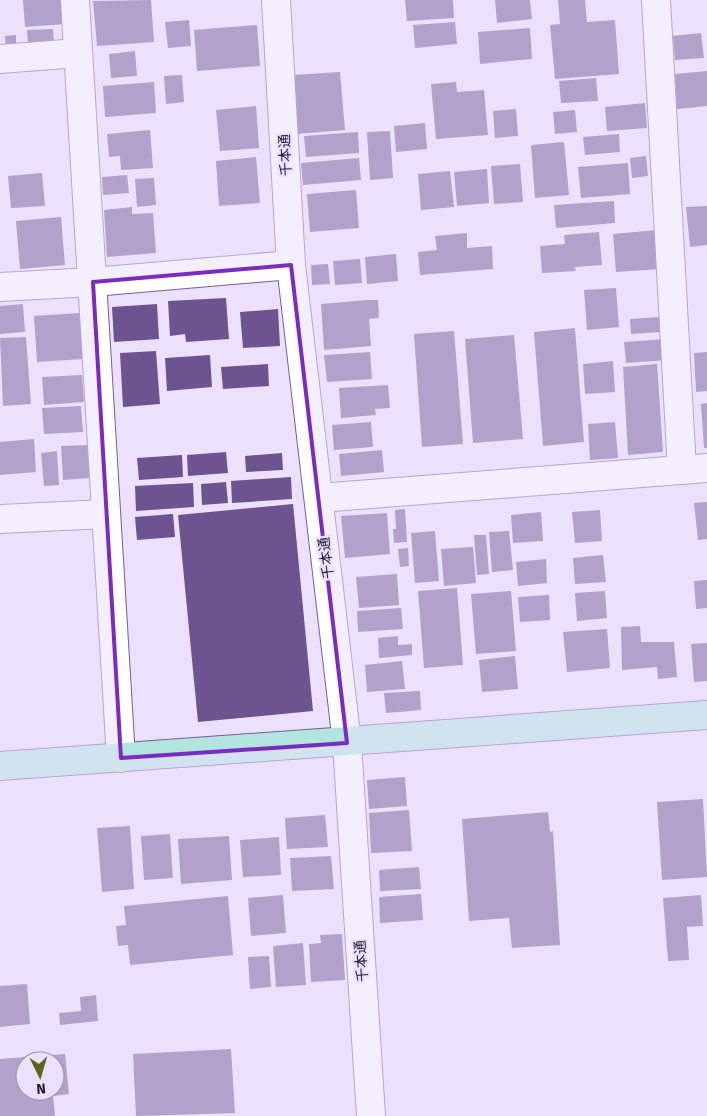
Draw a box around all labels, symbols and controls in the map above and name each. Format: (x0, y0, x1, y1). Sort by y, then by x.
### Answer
street label: 千本通 (276, 134, 295, 176)
street label: 千本通 (316, 536, 337, 580)
street label: 千本通 (352, 939, 371, 983)
north arrow (15, 1051, 65, 1101)
text: N (36, 1080, 46, 1097)

